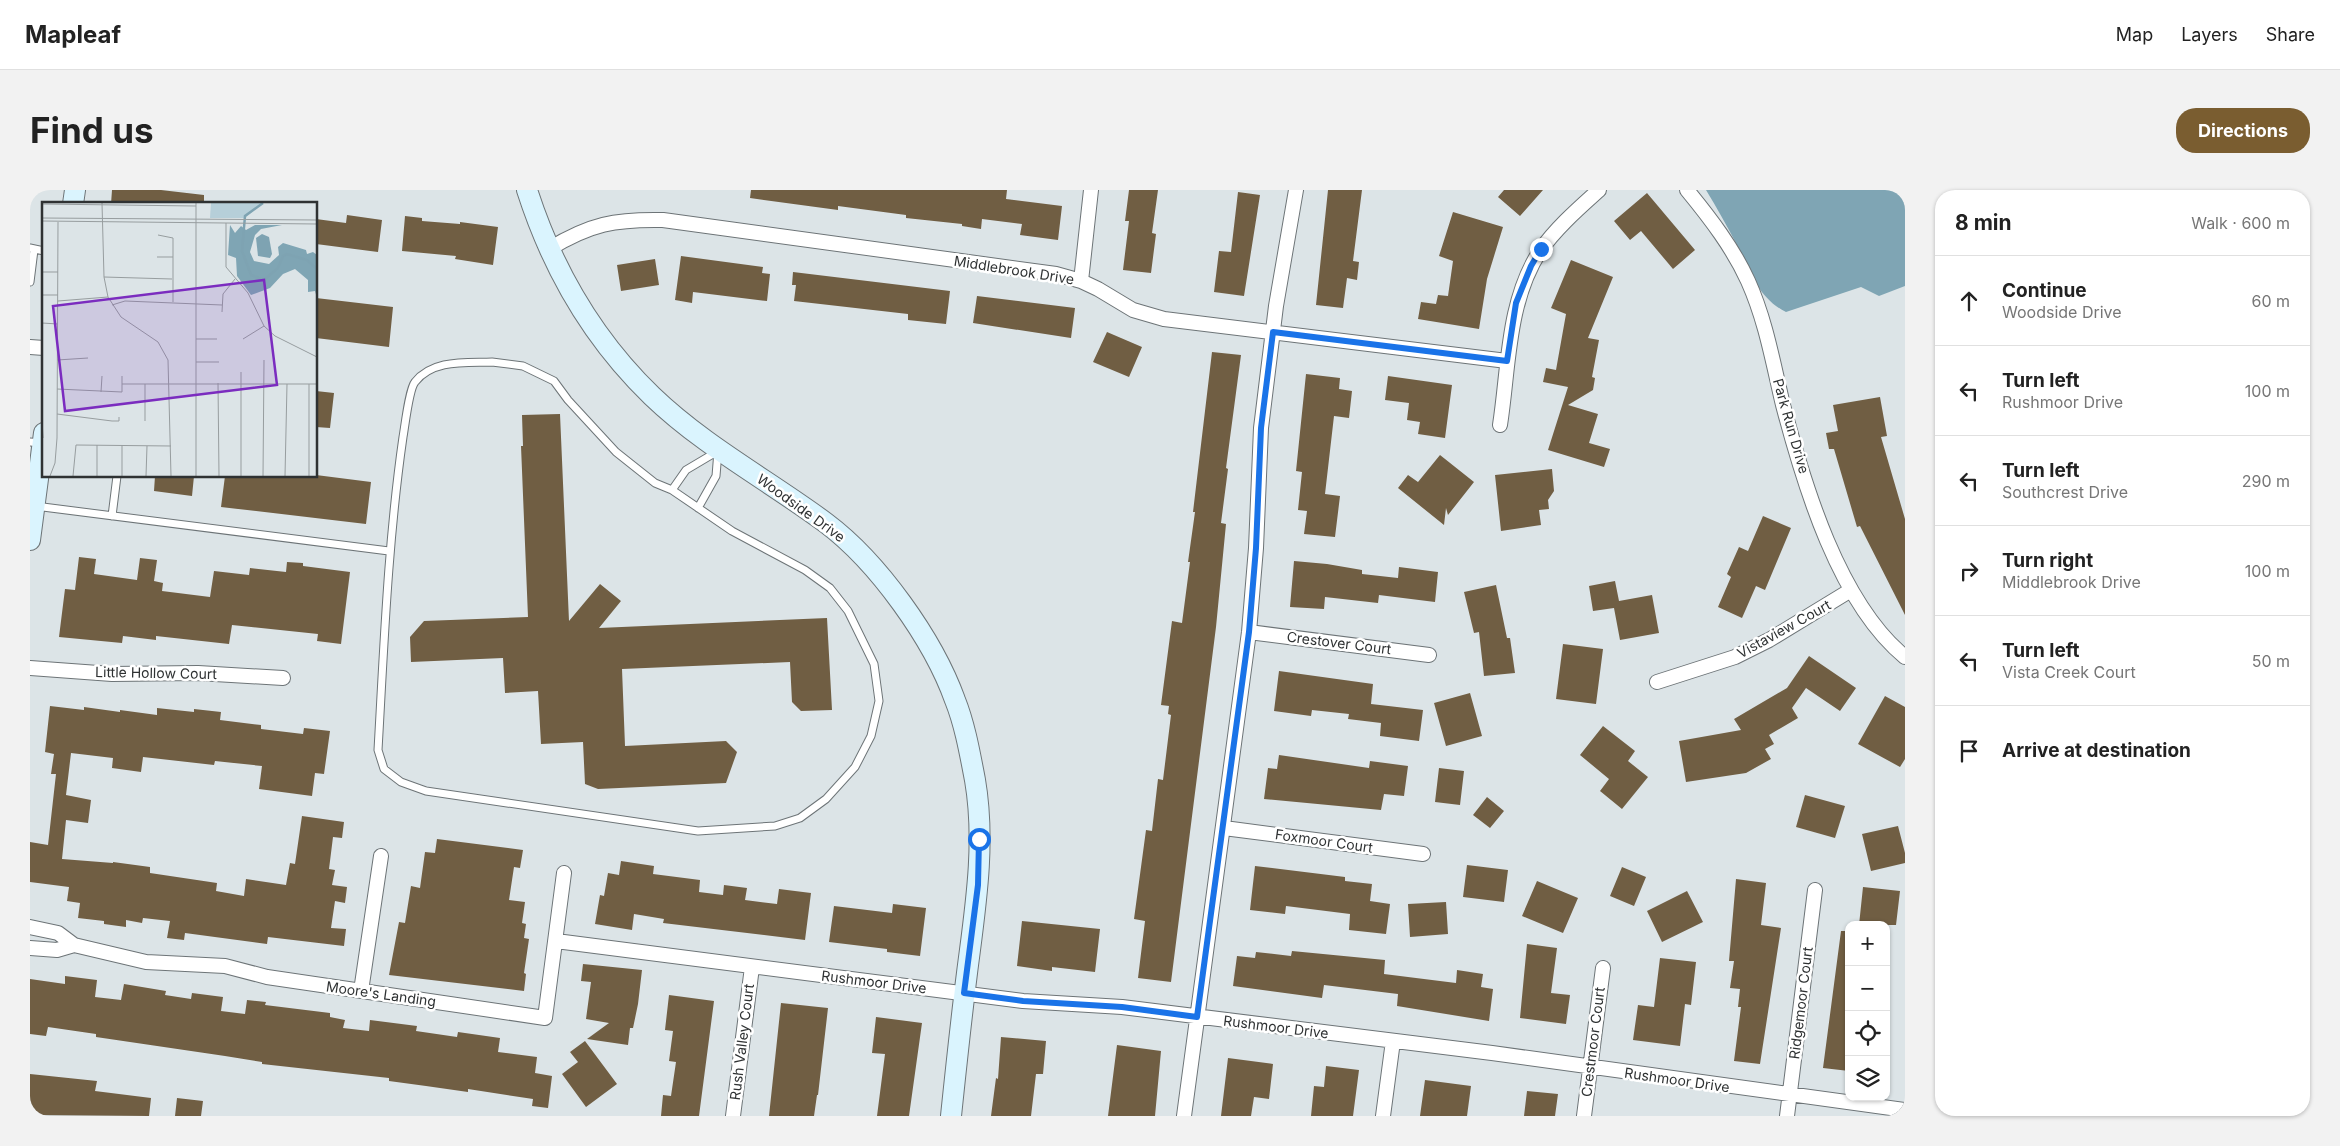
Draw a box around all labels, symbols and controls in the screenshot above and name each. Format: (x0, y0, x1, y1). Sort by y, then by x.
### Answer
text: Mapleaf (25, 20, 121, 49)
text: Map (2116, 24, 2153, 45)
text: Layers (2181, 24, 2238, 45)
text: Share (2266, 24, 2315, 45)
button: Directions (2176, 108, 2310, 153)
text: Find us (30, 109, 154, 151)
inset map (42, 202, 318, 478)
text: 8 min (1955, 210, 2012, 235)
text: Walk · 600 m (2191, 213, 2290, 233)
route end (1530, 238, 1553, 261)
street label: Middlebrook Drive (953, 252, 1075, 287)
text: Continue (2002, 279, 2087, 302)
icon: ahead (1955, 287, 1983, 315)
text: 60 m (2251, 291, 2290, 311)
text: Woodside Drive (2002, 302, 2122, 322)
text: Turn left (2002, 369, 2080, 392)
street label: Park Run Drive (1770, 376, 1813, 475)
icon: left (1955, 377, 1983, 405)
text: 100 m (2245, 381, 2290, 401)
text: Rushmoor Drive (2002, 392, 2123, 412)
text: Turn left (2002, 459, 2080, 482)
icon: left (1955, 467, 1983, 495)
street label: Woodside Drive (754, 470, 849, 545)
text: 290 m (2242, 471, 2290, 491)
text: Southcrest Drive (2002, 482, 2128, 502)
text: Turn right (2002, 549, 2093, 572)
icon: right (1955, 557, 1983, 585)
text: 100 m (2245, 561, 2290, 581)
text: Middlebrook Drive (2002, 572, 2141, 592)
street label: Vistaview Court (1734, 596, 1834, 661)
street label: Crestover Court (1286, 628, 1393, 657)
text: Turn left (2002, 639, 2080, 662)
icon: left (1955, 647, 1983, 675)
text: 50 m (2252, 651, 2290, 671)
text: Vista Creek Court (2002, 662, 2136, 682)
street label: Little Hollow Court (95, 663, 217, 682)
icon: arrive (1955, 737, 1983, 765)
text: Arrive at destination (2002, 739, 2191, 762)
street label: Foxmoor Court (1274, 825, 1375, 856)
route start (968, 828, 991, 851)
map controls (1845, 921, 1890, 1101)
button: + (1845, 921, 1890, 966)
street label: Ridgemoor Court (1785, 945, 1816, 1060)
button: − (1845, 966, 1890, 1011)
street label: Rushmoor Drive (820, 967, 928, 996)
street label: Moore's Landing (325, 977, 437, 1010)
street label: Rush Valley Court (726, 982, 757, 1101)
street label: Crestmoor Court (1577, 986, 1608, 1098)
button: locate (1845, 1011, 1890, 1056)
street label: Rushmoor Drive (1222, 1012, 1330, 1041)
button: layers (1845, 1056, 1890, 1101)
street label: Rushmoor Drive (1623, 1064, 1731, 1095)

